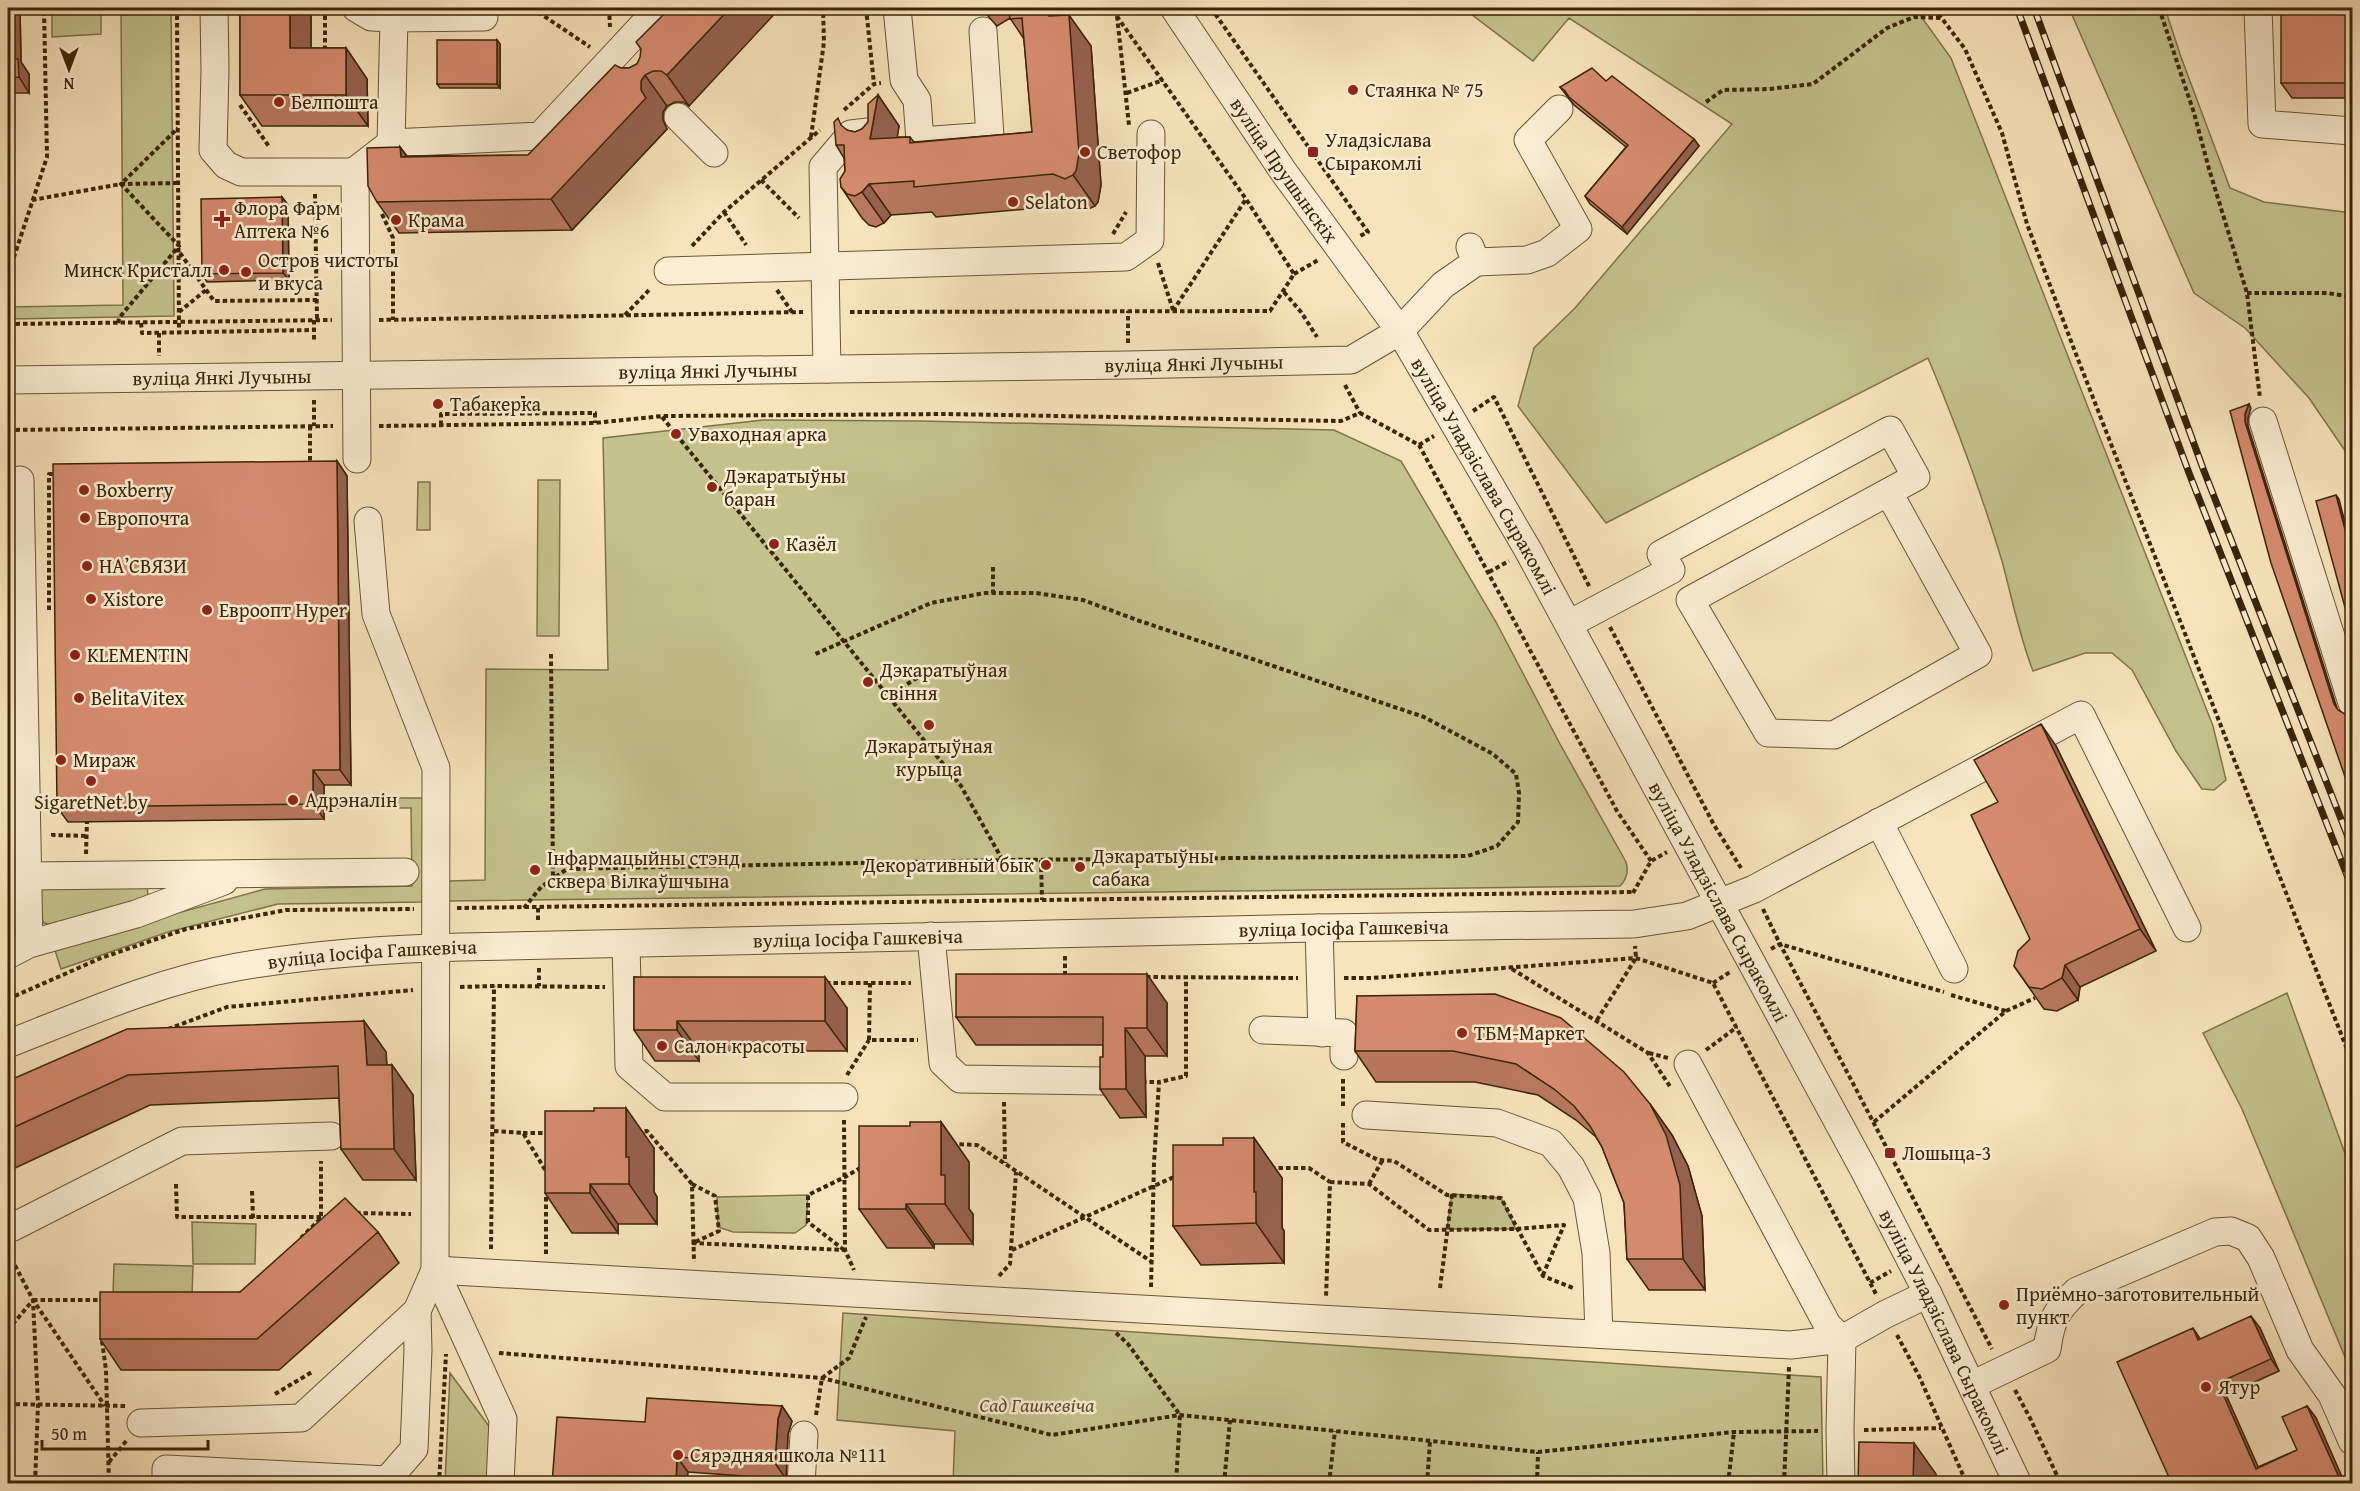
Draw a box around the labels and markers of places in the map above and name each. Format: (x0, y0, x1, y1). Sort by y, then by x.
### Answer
place label: Стаянка № 75 (1365, 75, 1484, 104)
marker: Стаянка № 75 (1346, 83, 1360, 97)
place label: Белпошта (291, 87, 379, 116)
marker: Белпошта (272, 95, 286, 109)
place label: Уладзіслава Сыракомлі (1325, 125, 1432, 177)
place label: Светофор (1097, 137, 1181, 166)
marker: Светофор (1078, 145, 1092, 159)
marker: Уладзіслава Сыракомлі (1306, 145, 1320, 159)
place label: Selaton (1025, 187, 1088, 216)
place label: Флора Фарм Аптека №6 (234, 193, 341, 245)
marker: Selaton (1006, 195, 1020, 209)
place label: Крама (408, 205, 465, 234)
marker: Флора Фарм Аптека №6 (215, 212, 229, 226)
marker: Крама (389, 213, 403, 227)
place label: Остров чистоты и вкуса (258, 245, 399, 297)
place label: Минск Кристалл (64, 255, 212, 284)
marker: Минск Кристалл (217, 263, 231, 277)
marker: Остров чистоты и вкуса (239, 265, 253, 279)
place label: Табакерка (450, 389, 542, 418)
marker: Табакерка (431, 397, 445, 411)
place label: Уваходная арка (688, 419, 827, 448)
marker: Уваходная арка (669, 427, 683, 441)
place label: Дэкаратыўны баран (723, 461, 846, 513)
place label: Boxberry (96, 475, 174, 504)
marker: Дэкаратыўны баран (705, 480, 719, 494)
marker: Boxberry (77, 483, 91, 497)
place label: Европочта (97, 503, 190, 532)
marker: Европочта (78, 511, 92, 525)
place label: Казёл (786, 529, 837, 558)
marker: Казёл (767, 537, 781, 551)
place label: НАʼСВЯЗИ (99, 551, 187, 580)
marker: НАʼСВЯЗИ (80, 559, 94, 573)
place label: Xistore (103, 584, 164, 613)
marker: Xistore (84, 592, 98, 606)
place label: Евроопт Hyper (219, 595, 347, 624)
marker: Евроопт Hyper (200, 603, 214, 617)
place label: KLEMENTIN (87, 640, 189, 669)
marker: KLEMENTIN (68, 648, 82, 662)
place label: Дэкаратыўная свіння (879, 655, 1008, 707)
marker: Дэкаратыўная свіння (861, 675, 875, 689)
place label: BelitaVitex (91, 683, 185, 712)
marker: BelitaVitex (72, 691, 86, 705)
marker: Дэкаратыўная курыца (922, 718, 936, 732)
place label: Дэкаратыўная курыца (864, 731, 993, 783)
place label: Мираж (73, 745, 136, 774)
marker: Мираж (54, 753, 68, 767)
marker: SigaretNet.by (84, 774, 98, 788)
place label: Адрэналін (305, 785, 398, 814)
place label: SigaretNet.by (34, 787, 148, 816)
marker: Адрэналін (286, 793, 300, 807)
place label: Дэкаратыўны сабака (1091, 841, 1214, 893)
place label: Інфармацыйны стэнд сквера Вілкаўшчына (547, 843, 740, 895)
place label: Декоративный бык (862, 850, 1035, 879)
marker: Декоративный бык (1039, 858, 1053, 872)
marker: Дэкаратыўны сабака (1073, 860, 1087, 874)
marker: Інфармацыйны стэнд сквера Вілкаўшчына (528, 863, 542, 877)
place label: ТБМ-Маркет (1474, 1018, 1585, 1047)
marker: ТБМ-Маркет (1455, 1026, 1469, 1040)
place label: Салон красоты (674, 1031, 805, 1060)
marker: Салон красоты (655, 1039, 669, 1053)
place label: Лошыца-3 (1902, 1138, 1991, 1167)
marker: Лошыца-3 (1883, 1146, 1897, 1160)
place label: Приёмно-заготовительный пункт (2016, 1279, 2259, 1331)
marker: Приёмно-заготовительный пункт (1997, 1298, 2011, 1312)
place label: Ятур (2217, 1372, 2261, 1401)
marker: Ятур (2199, 1380, 2213, 1394)
place label: Сярэдняя школа №111 (690, 1440, 887, 1469)
marker: Сярэдняя школа №111 (671, 1448, 685, 1462)

